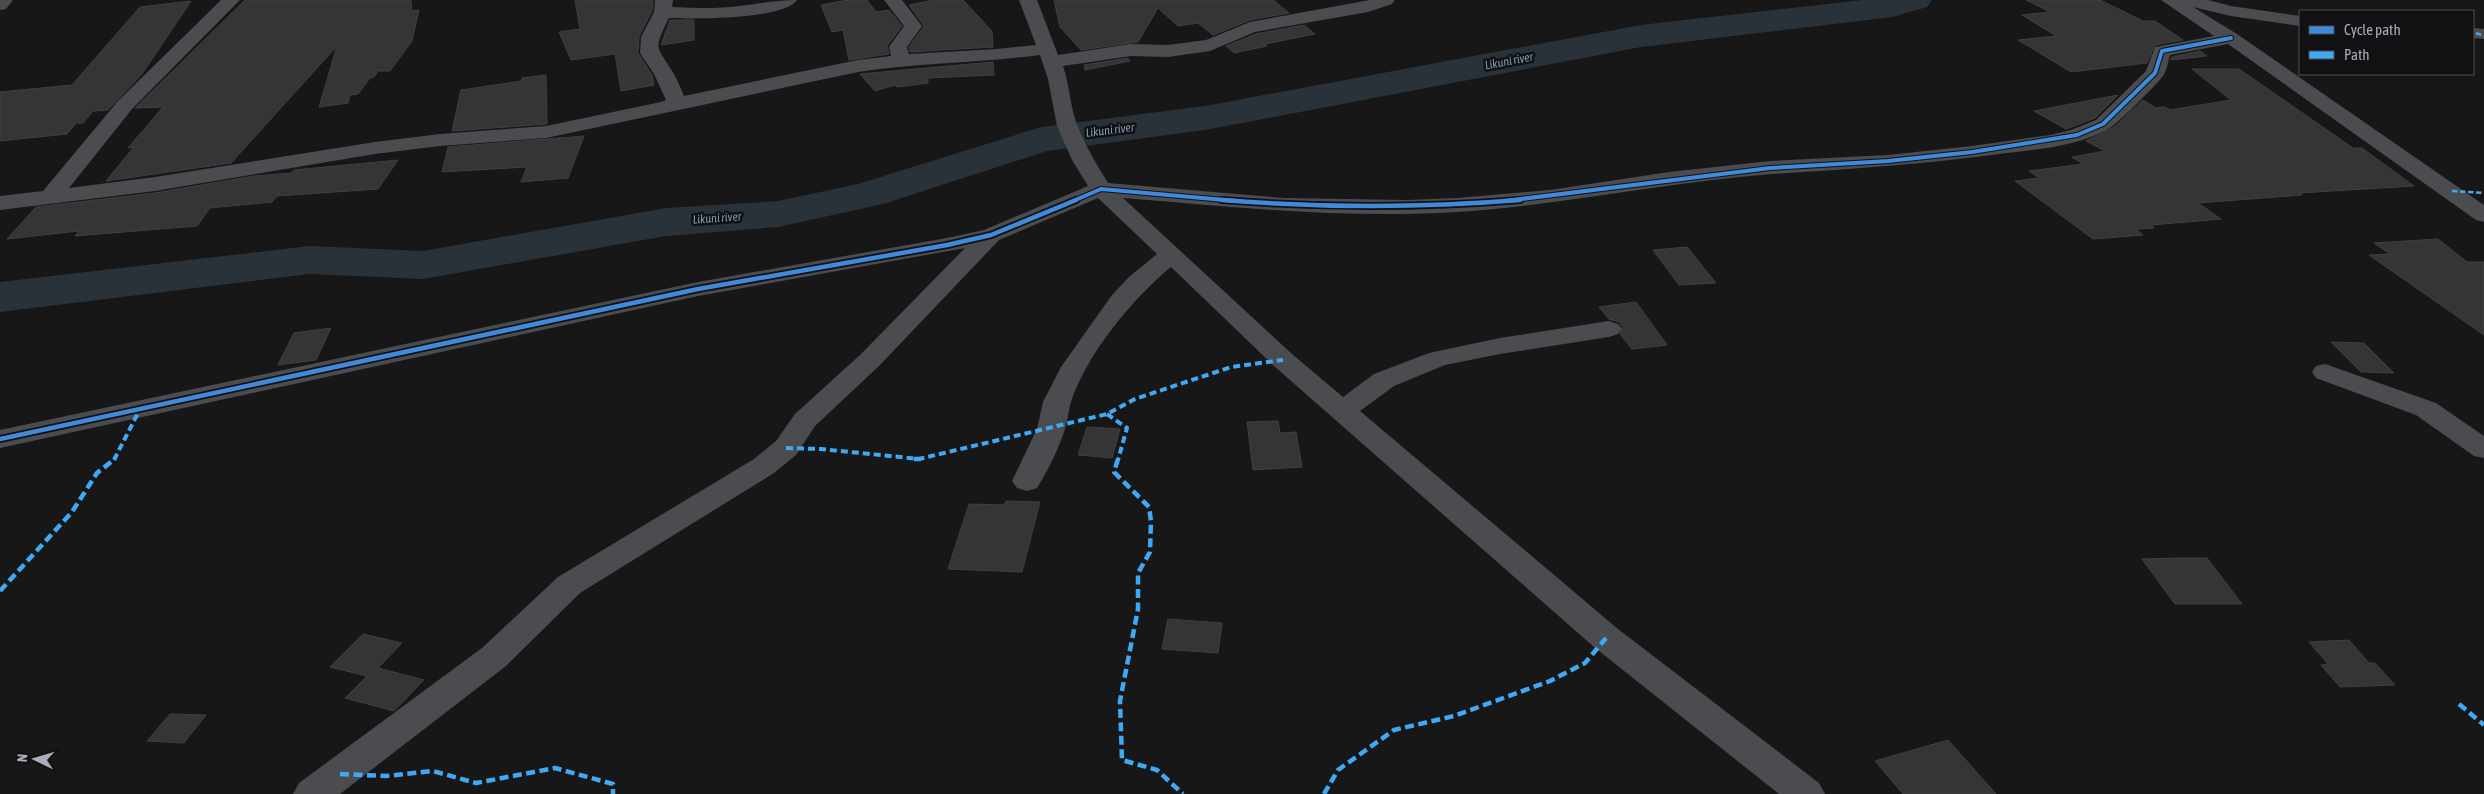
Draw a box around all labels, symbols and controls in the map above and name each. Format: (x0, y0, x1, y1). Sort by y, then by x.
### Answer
legend (2299, 10, 2474, 75)
text: Cycle path (2344, 21, 2401, 38)
text: Path (2344, 46, 2370, 63)
water label: Likuni river (1484, 49, 1535, 73)
water label: Likuni river (1085, 120, 1136, 140)
water label: Likuni river (692, 209, 742, 227)
north arrow (10, 734, 60, 784)
text: N (14, 753, 30, 763)

